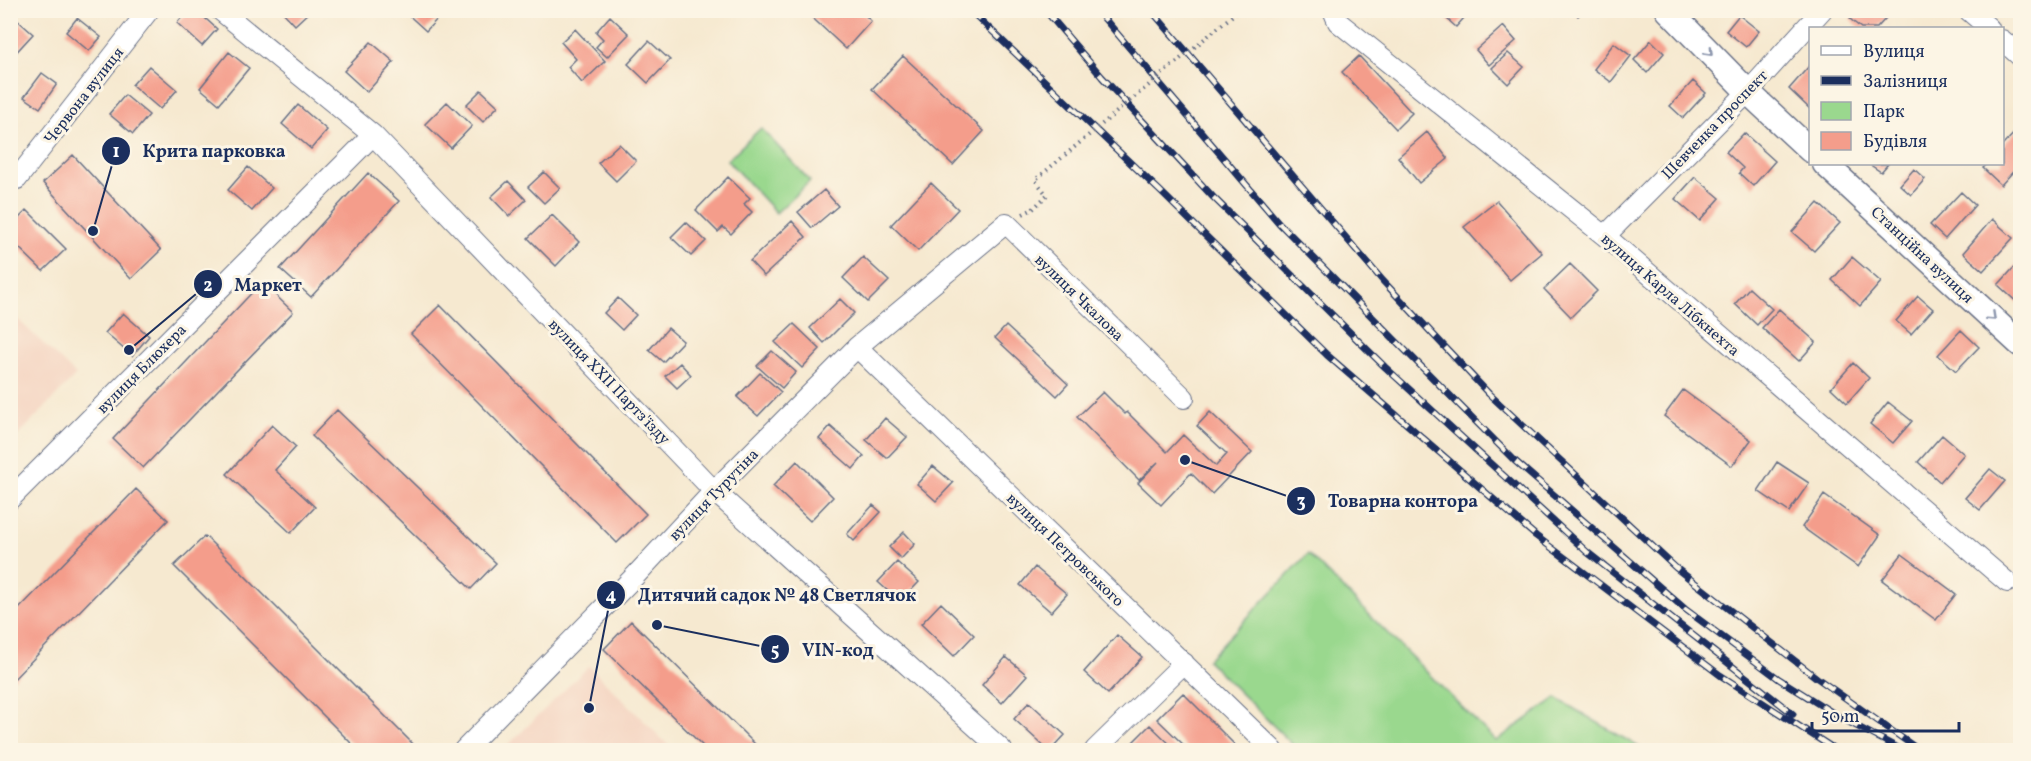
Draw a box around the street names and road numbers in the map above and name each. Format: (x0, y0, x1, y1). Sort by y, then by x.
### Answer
street label: Червона вулиця (40, 43, 130, 149)
street label: Шевченка проспект (1657, 66, 1774, 185)
street label: Станційна вулиця (1865, 202, 1978, 309)
street label: вулиця Карла Лібкнехта (1596, 229, 1744, 362)
street label: вулиця Чкалова (1029, 250, 1128, 347)
street label: вулиця XXII Партз'їзду (543, 315, 675, 450)
street label: вулиця Блюхера (93, 320, 192, 419)
street label: вулиця Турутіна (665, 444, 764, 546)
street label: вулиця Петровського (1001, 488, 1128, 612)

